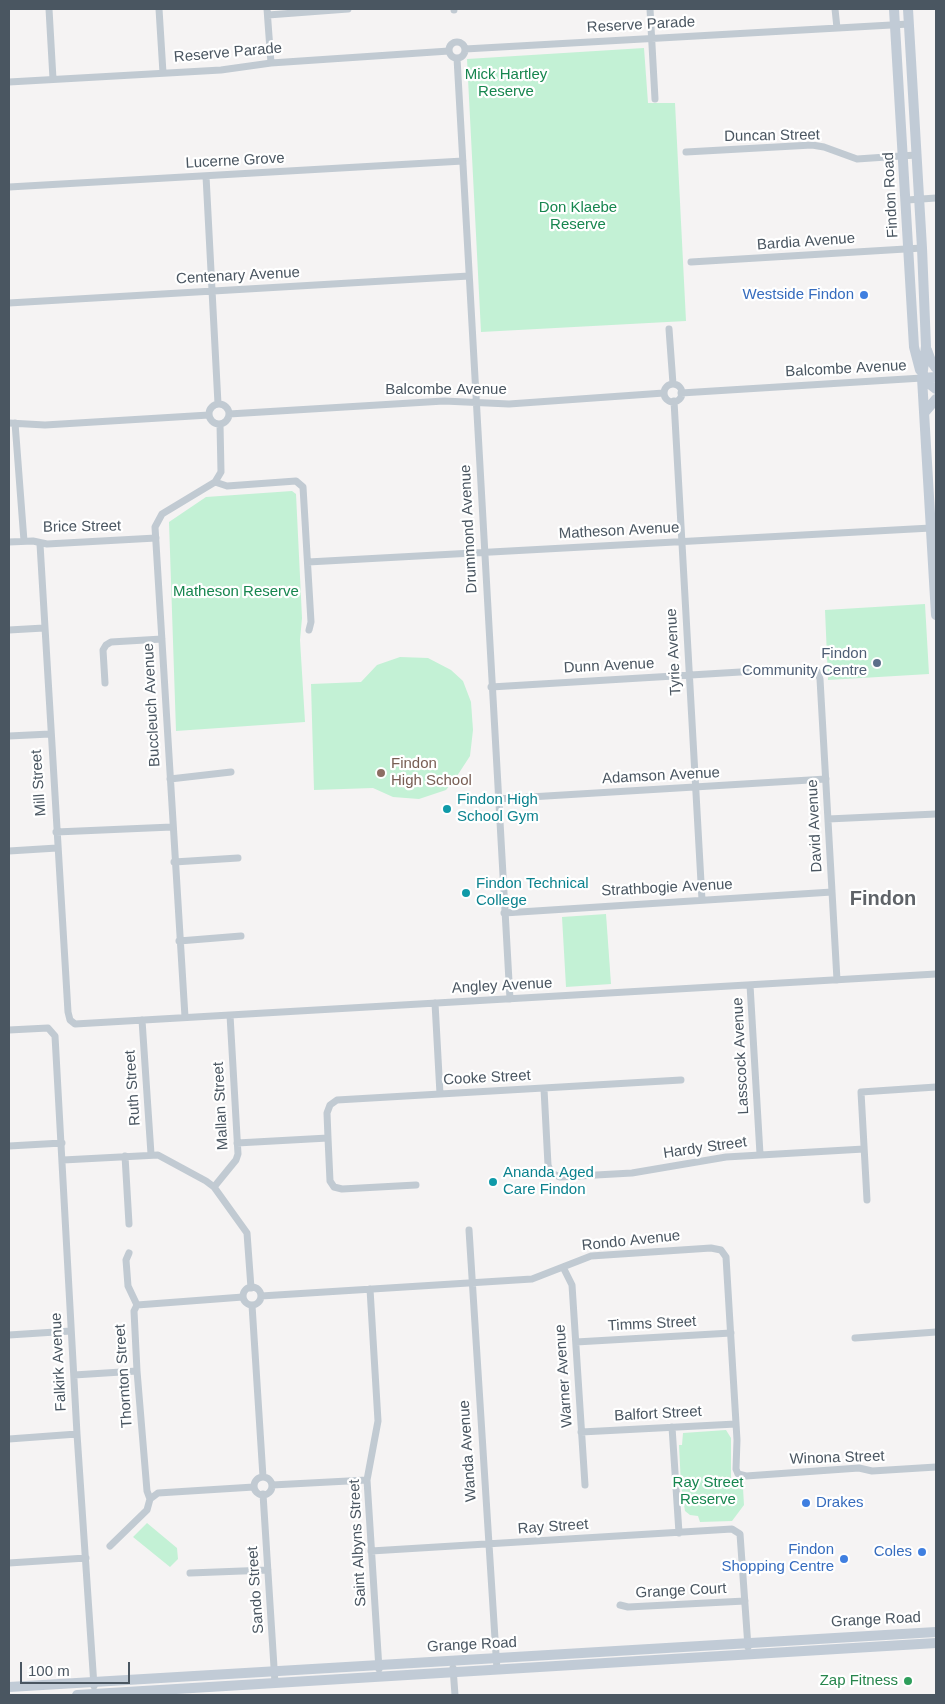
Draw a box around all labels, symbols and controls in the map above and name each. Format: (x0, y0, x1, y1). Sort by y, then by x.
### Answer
street label: Reserve Parade (586, 13, 696, 37)
street label: Reserve Parade (173, 39, 283, 67)
park label: Mick Hartley Reserve (465, 66, 547, 101)
street label: Duncan Street (724, 126, 820, 146)
street label: Lucerne Grove (185, 149, 285, 173)
street label: Findon Road (880, 152, 902, 238)
park label: Don Klaebe Reserve (539, 199, 617, 234)
street label: Bardia Avenue (756, 230, 856, 254)
street label: Centenary Avenue (176, 264, 300, 288)
place label: Westside Findon (743, 286, 854, 304)
marker: Westside Findon (858, 289, 870, 301)
street label: Balcombe Avenue (785, 357, 907, 381)
street label: Balcombe Avenue (385, 381, 507, 399)
street label: Drummond Avenue (457, 464, 481, 594)
street label: Brice Street (43, 517, 121, 537)
street label: Matheson Avenue (558, 519, 680, 543)
park label: Matheson Reserve (173, 583, 299, 601)
street label: Tyrie Avenue (663, 608, 685, 696)
street label: Buccleuch Avenue (140, 643, 164, 767)
place label: Findon Community Centre (742, 645, 867, 680)
street label: Dunn Avenue (563, 655, 655, 677)
marker: Findon Community Centre (871, 657, 883, 669)
street label: Mill Street (28, 749, 50, 817)
place label: Findon High School (391, 755, 472, 790)
street label: Adamson Avenue (602, 764, 720, 788)
marker: Findon High School (375, 767, 387, 779)
street label: David Avenue (804, 779, 826, 873)
place label: Findon High School Gym (457, 791, 539, 826)
marker: Findon High School Gym (441, 803, 453, 815)
place label: Findon Technical College (476, 875, 589, 910)
street label: Strathbogie Avenue (601, 876, 733, 900)
marker: Findon Technical College (460, 887, 472, 899)
district label: Findon (850, 887, 916, 911)
street label: Angley Avenue (451, 974, 553, 998)
street label: Lasscock Avenue (729, 997, 753, 1115)
street label: Ruth Street (121, 1050, 145, 1126)
street label: Mallan Street (210, 1061, 232, 1151)
street label: Cooke Street (443, 1067, 531, 1089)
street label: Hardy Street (662, 1133, 748, 1163)
place label: Ananda Aged Care Findon (503, 1164, 594, 1199)
marker: Ananda Aged Care Findon (487, 1176, 499, 1188)
street label: Rondo Avenue (581, 1227, 681, 1255)
street label: Falkirk Avenue (47, 1312, 71, 1412)
street label: Timms Street (607, 1313, 697, 1335)
street label: Thornton Street (111, 1323, 137, 1429)
street label: Warner Avenue (551, 1324, 577, 1428)
street label: Wanda Avenue (455, 1400, 481, 1502)
street label: Balfort Street (614, 1403, 702, 1425)
street label: Winona Street (789, 1447, 885, 1469)
park label: Ray Street Reserve (673, 1474, 743, 1509)
street label: Saint Albyns Street (346, 1479, 370, 1607)
place label: Drakes (816, 1494, 864, 1512)
marker: Drakes (800, 1497, 812, 1509)
street label: Ray Street (517, 1516, 589, 1538)
place label: Findon Shopping Centre (721, 1541, 834, 1576)
place label: Coles (874, 1543, 912, 1561)
street label: Sando Street (244, 1546, 268, 1634)
marker: Coles (916, 1546, 928, 1558)
marker: Findon Shopping Centre (838, 1553, 850, 1565)
street label: Grange Court (635, 1580, 727, 1602)
street label: Grange Road (831, 1609, 921, 1631)
street label: Grange Road (427, 1634, 517, 1656)
scale bar (22, 1652, 132, 1684)
text: 100 m (28, 1662, 70, 1679)
place label: Zap Fitness (820, 1672, 898, 1690)
marker: Zap Fitness (902, 1675, 914, 1687)

